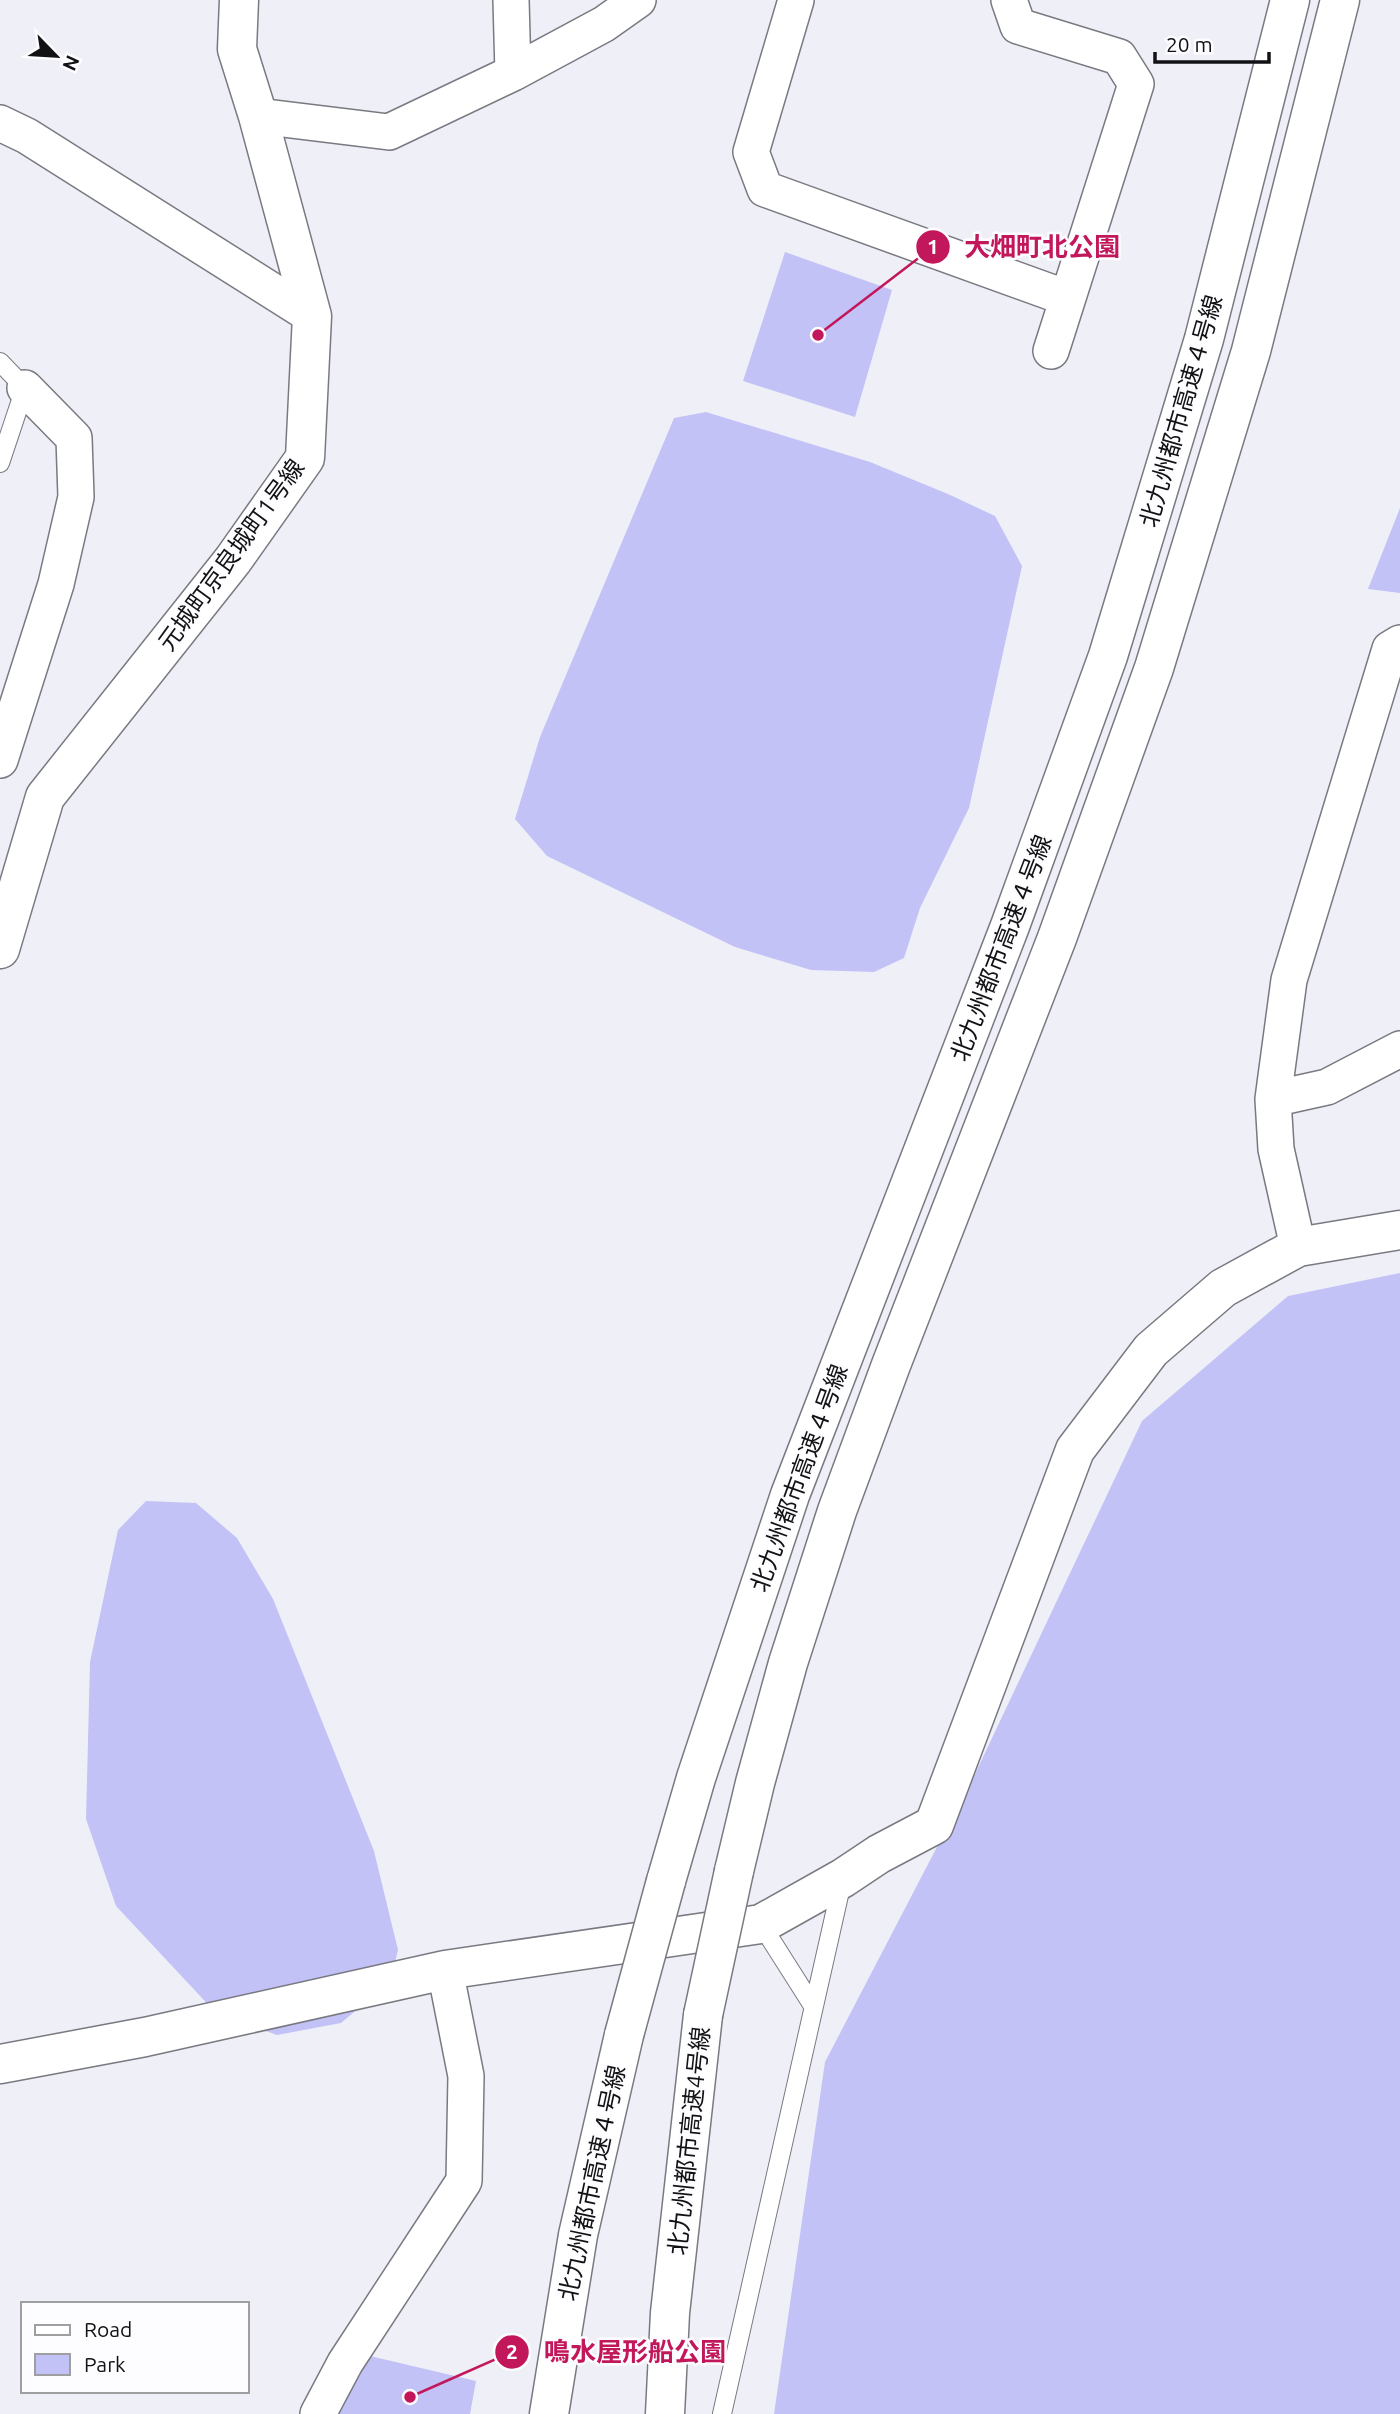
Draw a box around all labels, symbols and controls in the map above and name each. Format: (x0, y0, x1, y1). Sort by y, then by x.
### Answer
north arrow (21, 21, 91, 91)
scale bar (1155, 21, 1269, 65)
text: 20 m (1166, 32, 1213, 56)
text: N (58, 52, 84, 74)
callout: 大畑町北公園 (915, 223, 1134, 270)
text: 大畑町北公園 (964, 232, 1120, 261)
text: 1 (927, 234, 939, 258)
street label: 北九州都市高速４号線 (1135, 292, 1227, 530)
street label: 元城町京良城町1号線 (153, 454, 309, 656)
street label: 北九州都市高速４号線 (945, 831, 1057, 1065)
street label: 北九州都市高速４号線 (745, 1361, 853, 1595)
street label: 北九州都市高速4号線 (664, 2025, 714, 2257)
street label: 北九州都市高速４号線 (554, 2063, 630, 2303)
legend (21, 2302, 248, 2393)
text: Road (84, 2317, 132, 2341)
callout: 鳴水屋形船公園 (495, 2328, 740, 2375)
text: 鳴水屋形船公園 (544, 2337, 726, 2366)
text: 2 (506, 2339, 518, 2363)
text: Park (84, 2352, 126, 2376)

